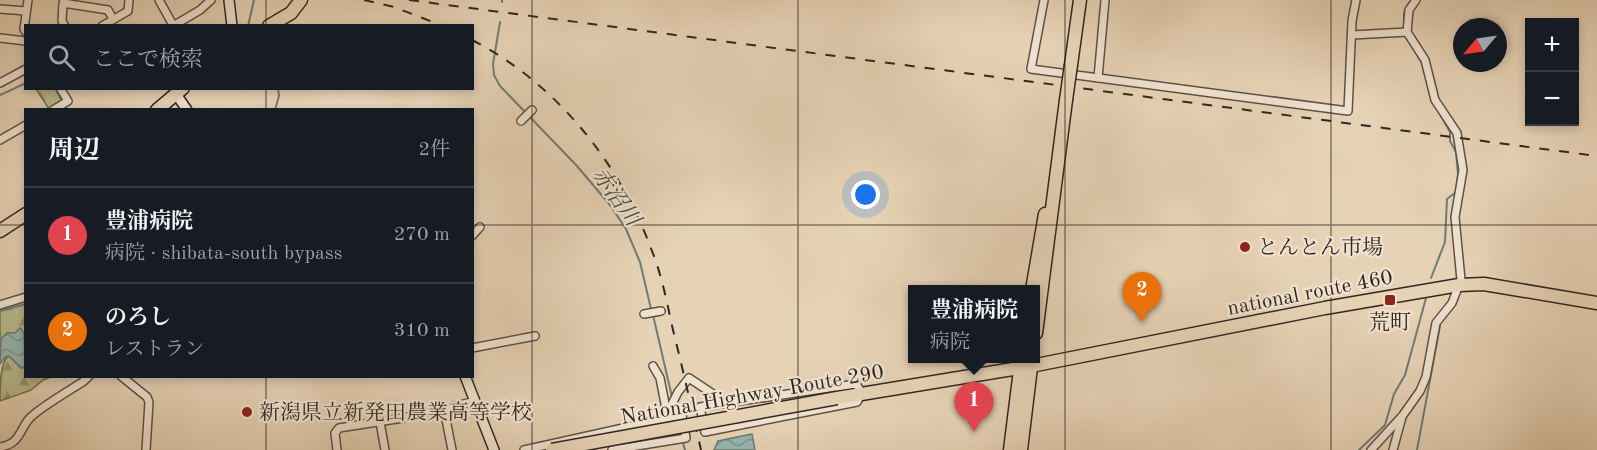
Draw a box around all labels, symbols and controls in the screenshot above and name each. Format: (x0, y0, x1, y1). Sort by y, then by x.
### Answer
north arrow (1453, 18, 1507, 72)
map controls (1525, 18, 1579, 126)
button: + (1525, 18, 1579, 72)
search box (24, 24, 474, 90)
icon: search (45, 41, 78, 74)
text: ここで検索 (93, 49, 203, 71)
button: − (1525, 72, 1579, 126)
text: 周辺 (48, 138, 100, 164)
text: 2件 (418, 140, 450, 160)
water label: 赤沼川 (587, 163, 646, 232)
your location (851, 180, 880, 209)
text: 豊浦病院 (105, 211, 193, 233)
text: 1 (62, 225, 73, 245)
text: 270 m (394, 225, 450, 245)
place label: とんとん市場 (1257, 236, 1383, 259)
marker: とんとん市場 (1238, 240, 1252, 254)
text: 病院 · shibata-south bypass (105, 244, 342, 264)
street label: national route 460 (1226, 267, 1395, 320)
pin: 2 (1122, 272, 1162, 322)
popup (908, 285, 1040, 363)
marker: 荒町 (1383, 293, 1397, 307)
text: 豊浦病院 (930, 300, 1018, 322)
text: のろし (105, 307, 171, 329)
place label: 荒町 (1369, 311, 1411, 334)
text: 2 (62, 321, 73, 341)
text: 310 m (394, 321, 450, 341)
text: 病院 (930, 333, 970, 353)
text: レストラン (105, 340, 204, 360)
street label: National Highway Route 290 (619, 362, 886, 429)
pin: 1 (954, 382, 994, 432)
place label: 新潟県立新発田農業高等学校 (259, 401, 532, 424)
marker: 新潟県立新発田農業高等学校 (240, 405, 254, 419)

